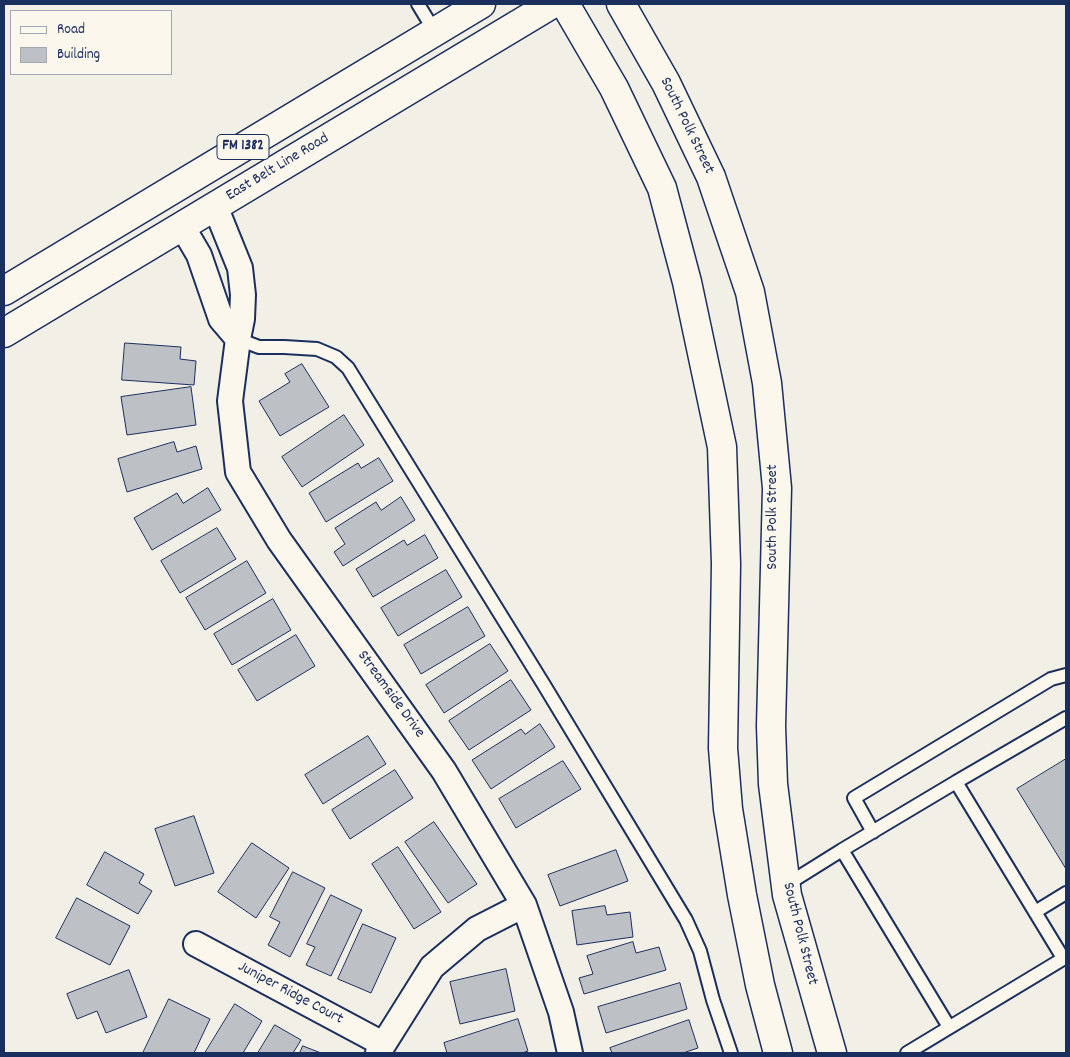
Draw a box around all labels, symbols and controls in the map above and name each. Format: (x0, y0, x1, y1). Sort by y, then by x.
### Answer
legend (10, 10, 172, 75)
text: Road (57, 19, 85, 41)
text: Building (57, 44, 100, 66)
street label: South Polk Street (654, 74, 718, 178)
street label: East Belt Line Road (223, 130, 333, 206)
road number: FM 1382 (217, 134, 269, 160)
street label: South Polk Street (764, 464, 784, 570)
street label: Streamside Drive (352, 648, 428, 742)
street label: South Polk Street (777, 881, 821, 987)
street label: Juniper Ridge Court (234, 958, 346, 1030)

